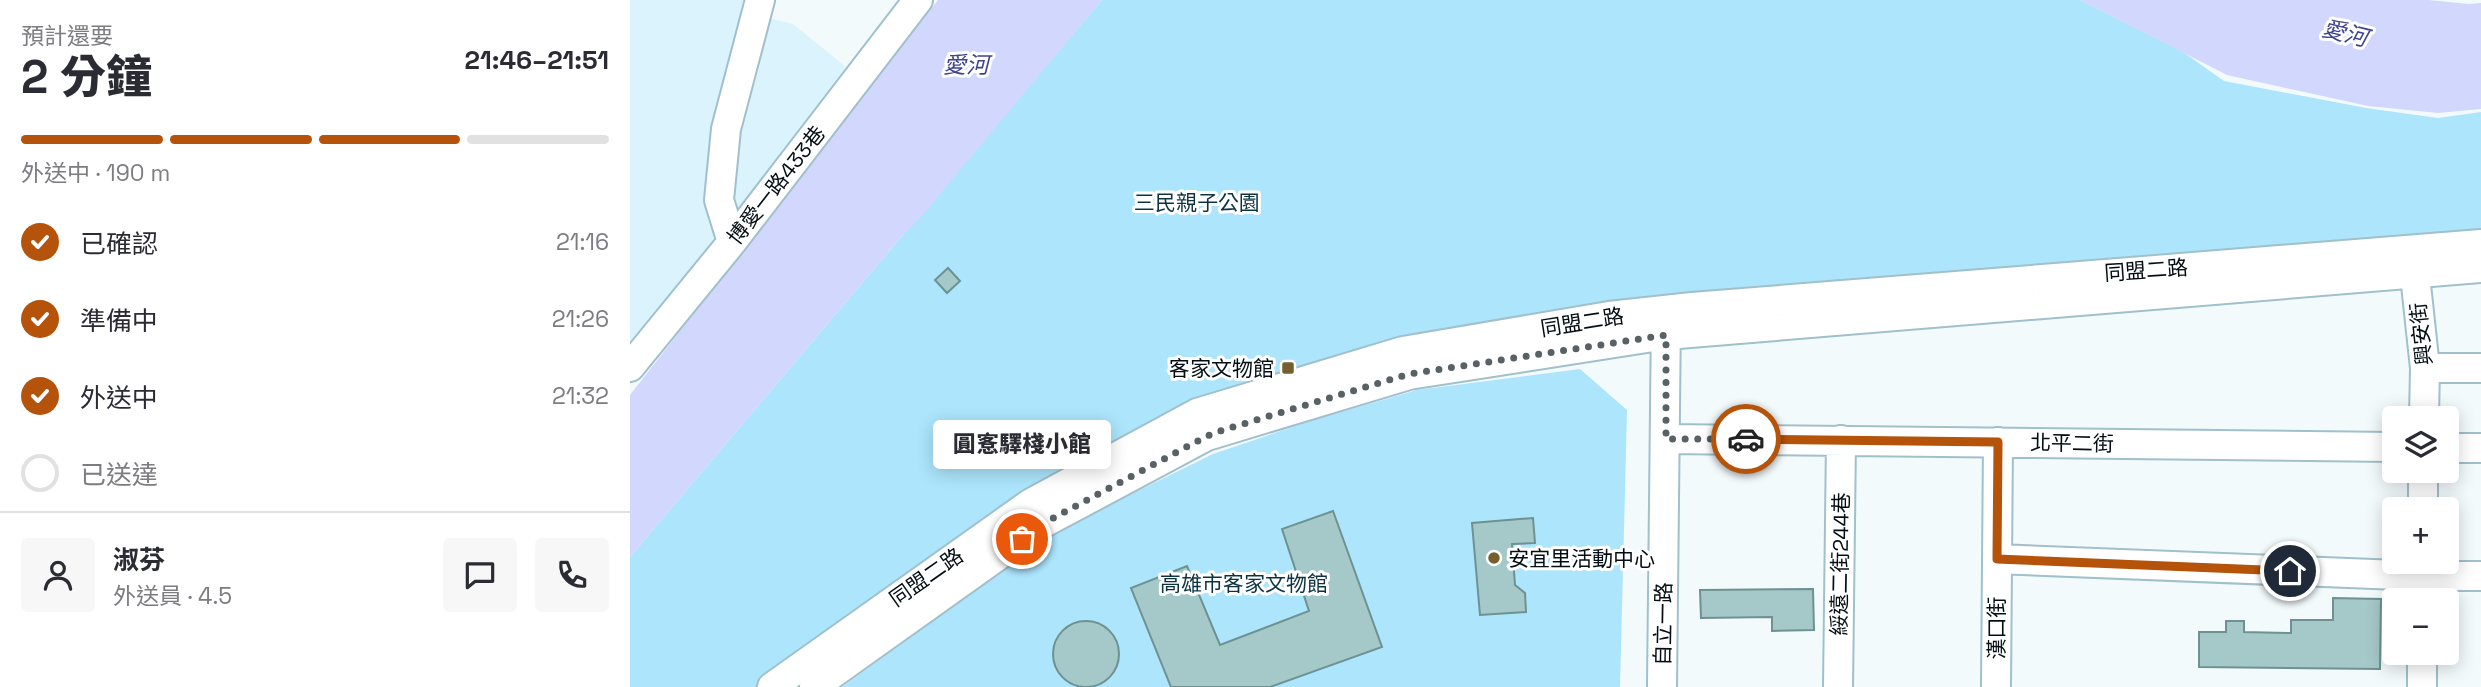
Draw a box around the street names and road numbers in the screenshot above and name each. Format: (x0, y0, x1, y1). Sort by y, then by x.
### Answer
street label: 博愛一路433巷 (721, 120, 831, 250)
street label: 同盟二路 (2103, 254, 2189, 286)
street label: 興安街 (2404, 301, 2438, 367)
street label: 同盟二路 (1538, 302, 1626, 342)
street label: 北平二街 (2030, 429, 2114, 457)
street label: 綏遠二街244巷 (1825, 492, 1855, 636)
street label: 同盟二路 (884, 542, 968, 612)
street label: 自立一路 (1649, 582, 1677, 666)
street label: 漢口街 (1983, 597, 2010, 660)

